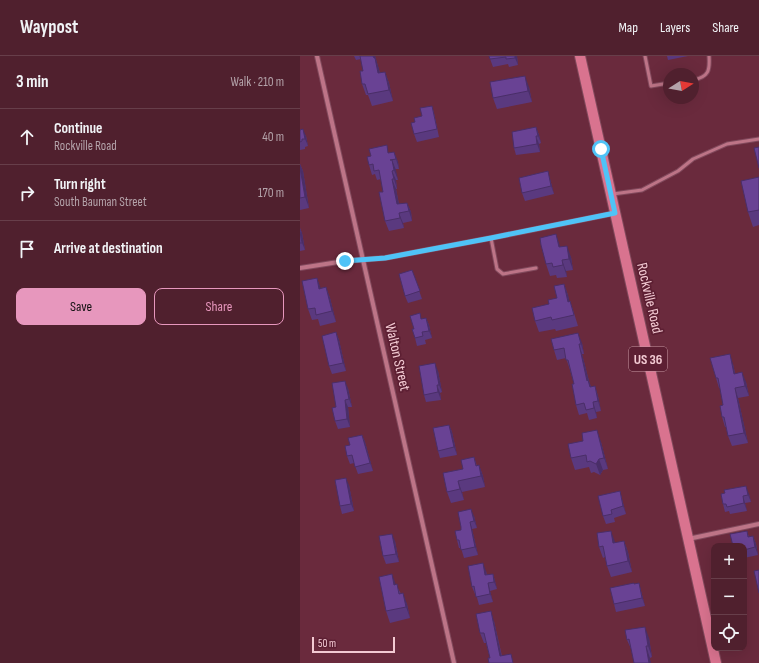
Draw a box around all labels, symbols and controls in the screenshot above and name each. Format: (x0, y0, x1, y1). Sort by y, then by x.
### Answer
text: Waypost (20, 16, 78, 39)
text: Map (618, 19, 638, 36)
text: Layers (660, 19, 690, 36)
text: Share (712, 19, 739, 36)
north arrow (663, 68, 699, 104)
text: 3 min (16, 72, 49, 92)
text: Walk · 210 m (231, 74, 284, 90)
text: Continue (54, 119, 103, 138)
icon: ahead (16, 126, 38, 148)
text: 40 m (262, 129, 284, 145)
text: Rockville Road (54, 138, 117, 154)
route start (592, 140, 610, 158)
text: Turn right (54, 175, 106, 194)
icon: right (16, 182, 38, 204)
text: 170 m (258, 185, 284, 201)
text: South Bauman Street (54, 194, 147, 210)
icon: arrive (16, 238, 38, 260)
text: Arrive at destination (54, 239, 163, 258)
route end (336, 252, 354, 270)
street label: Rockville Road (632, 261, 667, 335)
button: Save (16, 288, 146, 325)
button: Share (154, 288, 284, 325)
street label: Walton Street (380, 321, 415, 393)
road number: US 36 (629, 347, 667, 371)
map controls (711, 543, 747, 651)
button: + (711, 543, 747, 579)
button: − (711, 579, 747, 615)
button: locate (711, 615, 747, 651)
scale bar (312, 635, 395, 654)
text: 50 m (318, 637, 336, 650)

